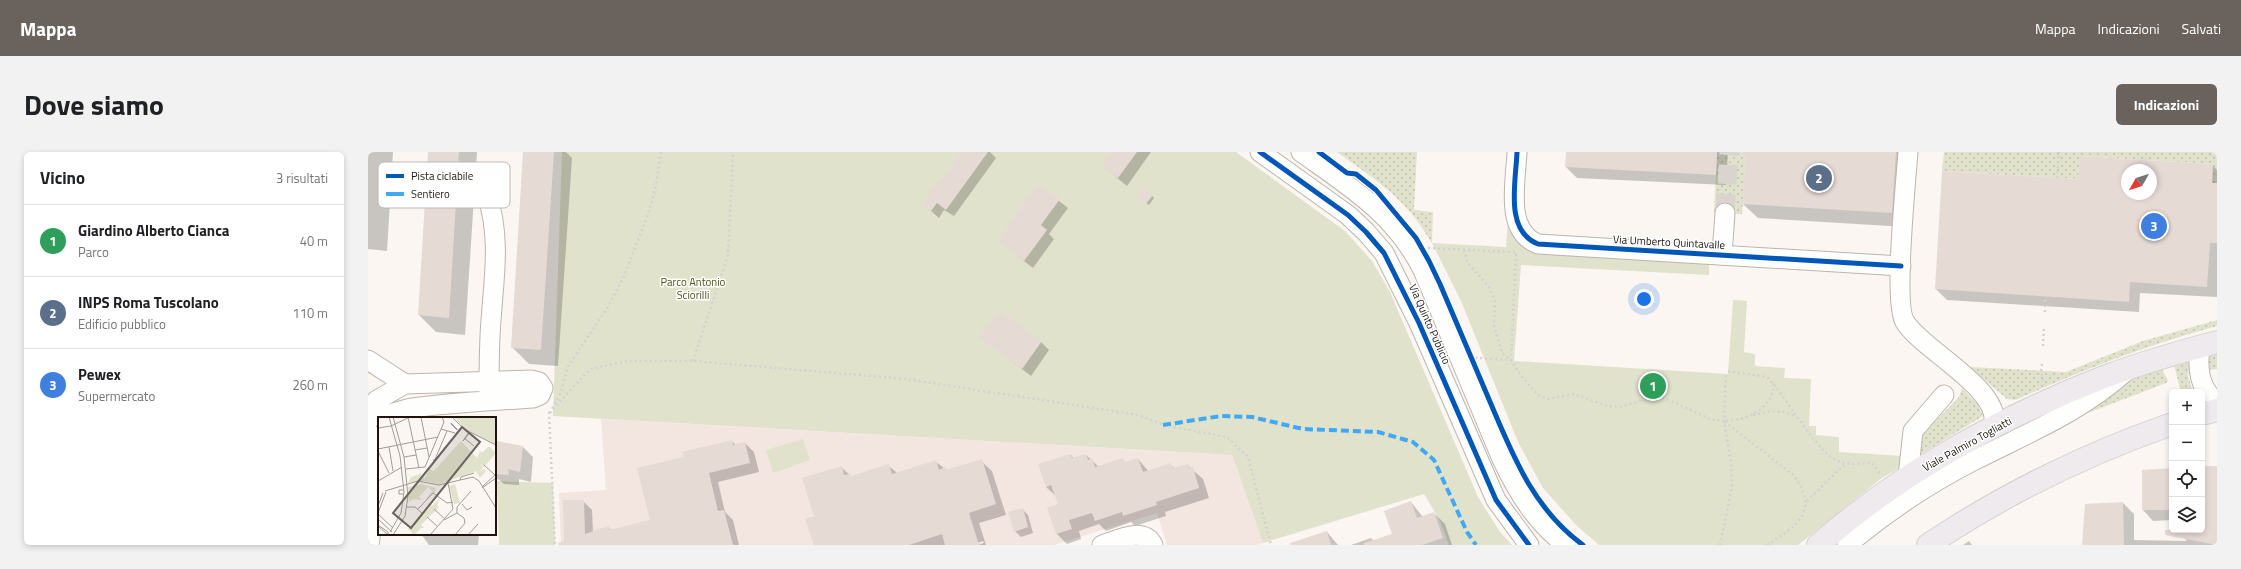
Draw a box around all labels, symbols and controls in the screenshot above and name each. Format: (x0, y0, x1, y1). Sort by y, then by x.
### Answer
text: Mappa (20, 14, 76, 43)
text: Mappa (2035, 18, 2076, 39)
text: Indicazioni (2098, 18, 2160, 39)
text: Salvati (2182, 18, 2221, 39)
text: Dove siamo (24, 83, 164, 126)
button: Indicazioni (2116, 84, 2217, 125)
legend (378, 162, 510, 208)
pin: 2 (1806, 163, 1832, 193)
north arrow (2121, 164, 2157, 200)
text: Vicino (40, 165, 85, 191)
text: 3 risultati (276, 168, 328, 188)
text: Pista ciclabile (411, 168, 474, 184)
text: Sentiero (411, 186, 450, 202)
pin: 3 (2141, 211, 2167, 241)
text: Giardino Alberto Cianca (78, 219, 230, 242)
text: 1 (49, 231, 57, 251)
text: 40 m (300, 231, 328, 251)
street label: Via Umberto Quintavalle (1613, 231, 1726, 253)
text: Parco (78, 242, 109, 262)
park label: Parco Antonio Sciorilli (661, 274, 726, 303)
street label: Via Quinto Publicio (1405, 281, 1455, 367)
your location (1634, 289, 1654, 309)
text: INPS Roma Tuscolano (78, 291, 219, 314)
text: 2 (49, 303, 57, 323)
text: 110 m (292, 303, 328, 323)
text: Edificio pubblico (78, 314, 166, 334)
text: Pewex (78, 363, 121, 386)
pin: 1 (1640, 371, 1666, 401)
text: 3 (49, 375, 57, 395)
text: 260 m (292, 375, 328, 395)
text: Supermercato (78, 386, 155, 406)
map controls (2169, 389, 2205, 533)
button: + (2169, 389, 2205, 425)
street label: Viale Palmiro Togliatti (1920, 413, 2014, 475)
inset map (378, 417, 496, 535)
button: − (2169, 425, 2205, 461)
button: locate (2169, 461, 2205, 497)
button: layers (2169, 497, 2205, 533)

